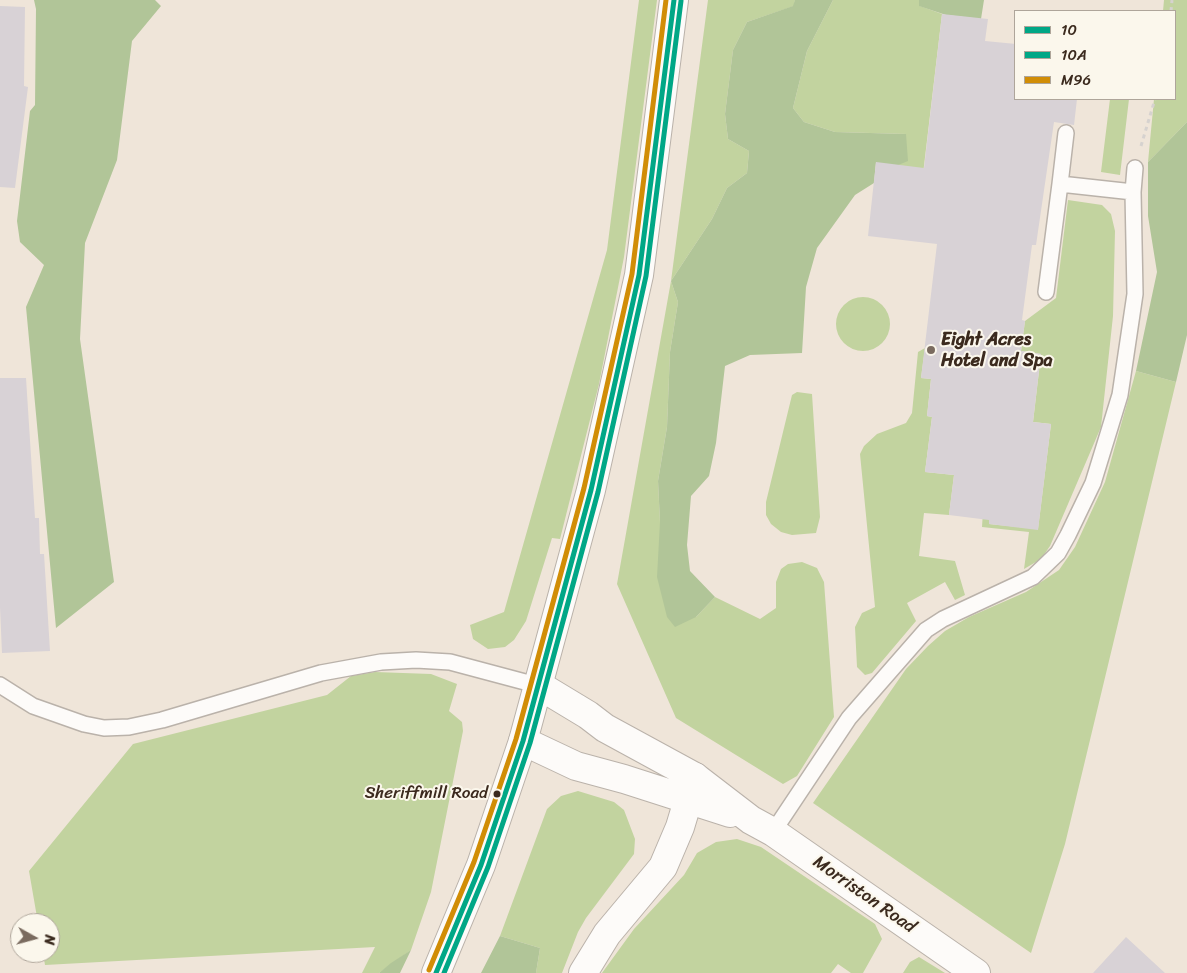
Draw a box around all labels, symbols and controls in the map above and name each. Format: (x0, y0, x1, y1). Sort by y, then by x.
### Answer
legend (1014, 10, 1177, 100)
text: 10 (1061, 17, 1077, 43)
text: 10A (1061, 42, 1087, 68)
text: M96 (1061, 67, 1091, 93)
place label: Eight Acres Hotel and Spa (941, 329, 1053, 372)
marker: Eight Acres Hotel and Spa (925, 344, 937, 356)
place label: Sheriffmill Road (365, 784, 488, 804)
marker: Sheriffmill Road (492, 789, 502, 799)
street label: Morriston Road (808, 852, 920, 938)
north arrow (10, 913, 60, 963)
text: N (36, 933, 62, 946)

